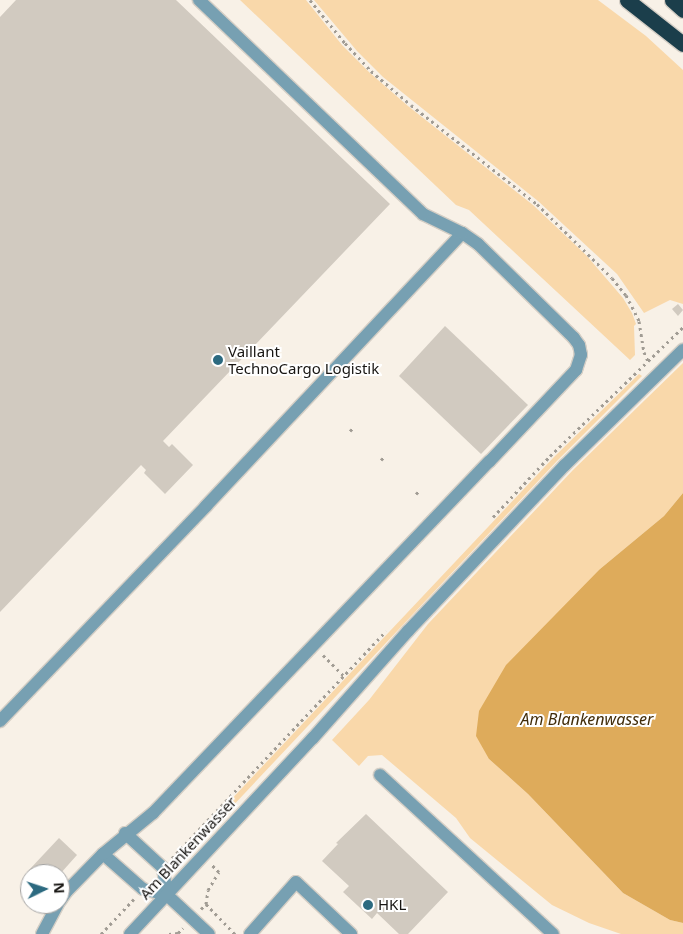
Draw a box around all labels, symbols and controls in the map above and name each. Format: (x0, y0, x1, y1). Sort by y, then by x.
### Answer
place label: Vaillant TechnoCargo Logistik (228, 342, 379, 377)
marker: Vaillant TechnoCargo Logistik (212, 354, 224, 366)
water label: Am Blankenwasser (521, 709, 653, 729)
street label: Am Blankenwasser (136, 793, 240, 903)
north arrow (20, 864, 70, 914)
text: N (50, 882, 69, 894)
place label: HKL (378, 896, 406, 914)
marker: HKL (362, 899, 374, 911)

